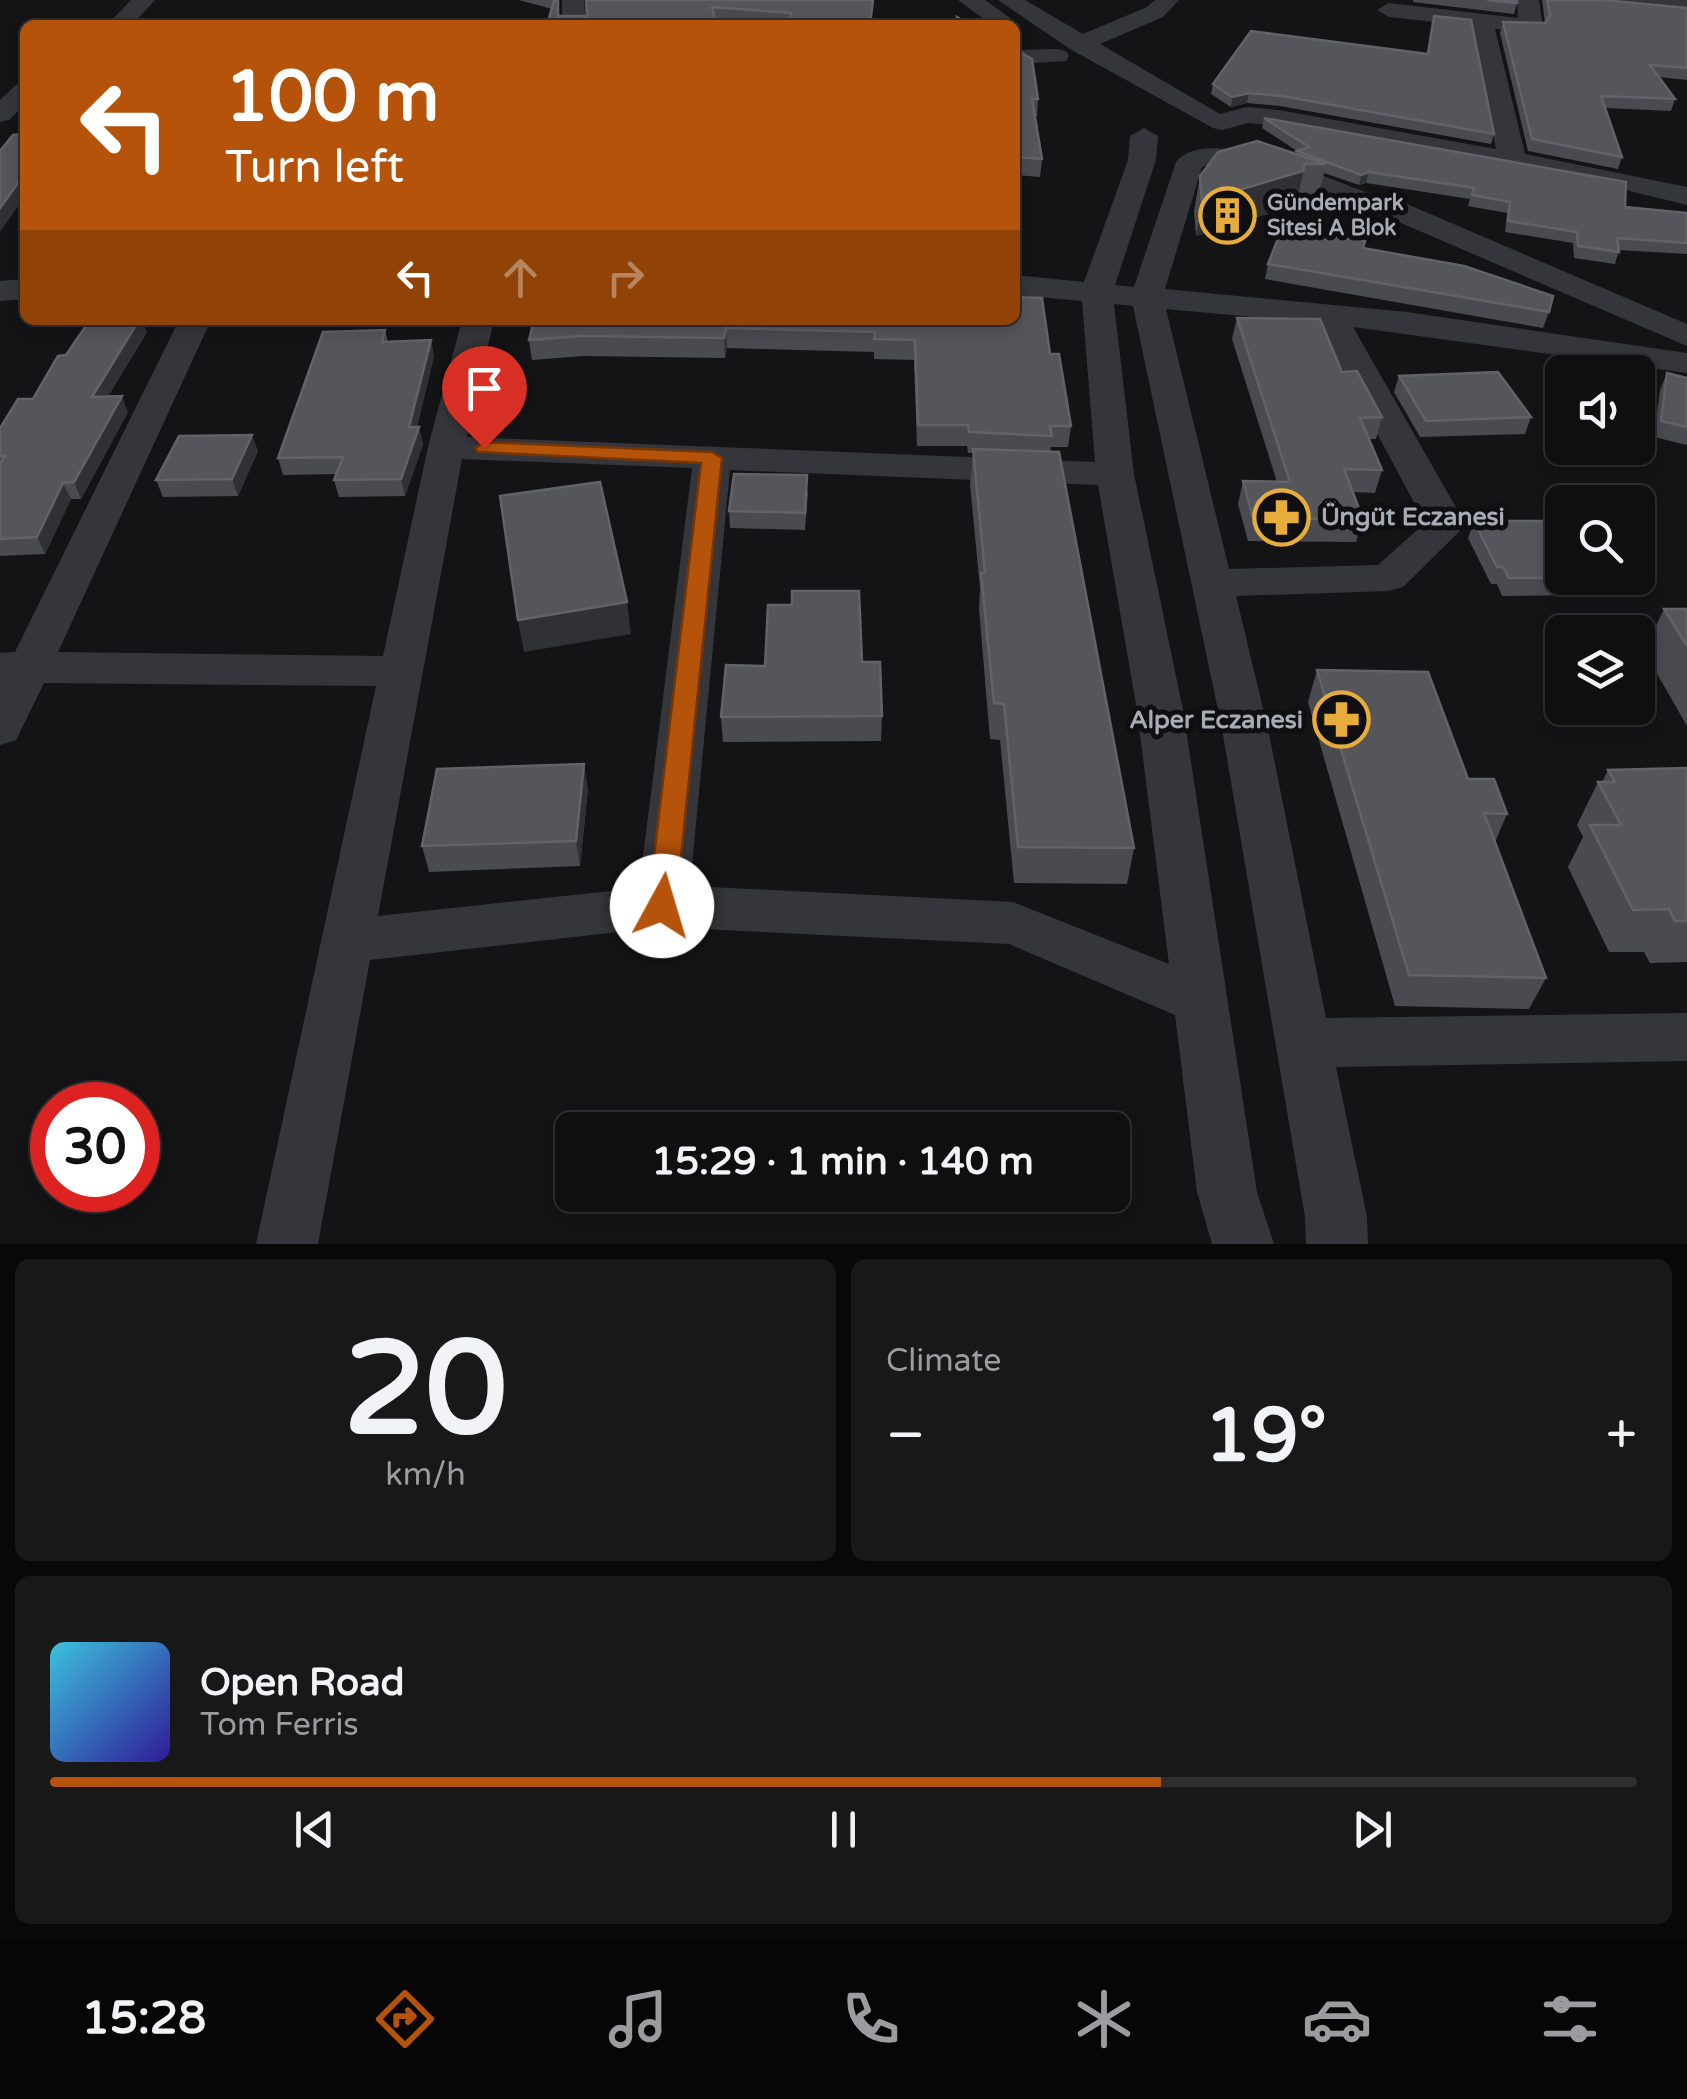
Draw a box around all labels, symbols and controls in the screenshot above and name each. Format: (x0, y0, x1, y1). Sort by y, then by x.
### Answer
text: 100 m (225, 56, 439, 140)
icon: left (60, 60, 190, 190)
text: Turn left (225, 141, 404, 195)
building icon: Gündempark Sitesi A Blok (1198, 186, 1258, 246)
place label: Gündempark Sitesi A Blok (1267, 190, 1404, 241)
icon: left (388, 250, 443, 305)
icon: ahead (493, 250, 548, 305)
icon: right (598, 250, 653, 305)
pin (442, 346, 527, 449)
map controls (1545, 355, 1655, 725)
button: sound (1545, 355, 1655, 465)
icon: arrive (457, 361, 512, 416)
button: search (1545, 485, 1655, 595)
pharmacy icon: Üngüt Eczanesi (1252, 487, 1312, 547)
place label: Üngüt Eczanesi (1321, 502, 1505, 532)
button: layers (1545, 615, 1655, 725)
pharmacy icon: Alper Eczanesi (1312, 690, 1372, 750)
place label: Alper Eczanesi (1129, 705, 1303, 735)
position arrow (610, 854, 714, 958)
speed limit sign: 30 (30, 1082, 160, 1212)
text: 15:29 · 1 min · 140 m (651, 1139, 1034, 1185)
text: 20 (344, 1313, 507, 1469)
text: Climate (886, 1342, 1001, 1380)
text: 19° (1204, 1391, 1327, 1481)
text: − (886, 1403, 925, 1469)
text: + (1606, 1403, 1637, 1469)
text: km/h (385, 1456, 466, 1494)
text: Open Road (200, 1660, 405, 1706)
text: Tom Ferris (200, 1706, 359, 1744)
icon: previous (287, 1802, 342, 1857)
icon: pause (816, 1802, 871, 1857)
icon: next (1345, 1802, 1400, 1857)
icon: directions (370, 1984, 440, 2054)
icon: music (603, 1984, 673, 2054)
icon: phone (836, 1984, 906, 2054)
icon: climate (1069, 1984, 1139, 2054)
icon: car (1302, 1984, 1372, 2054)
icon: filters (1535, 1984, 1605, 2054)
text: 15:28 (82, 1992, 206, 2046)

